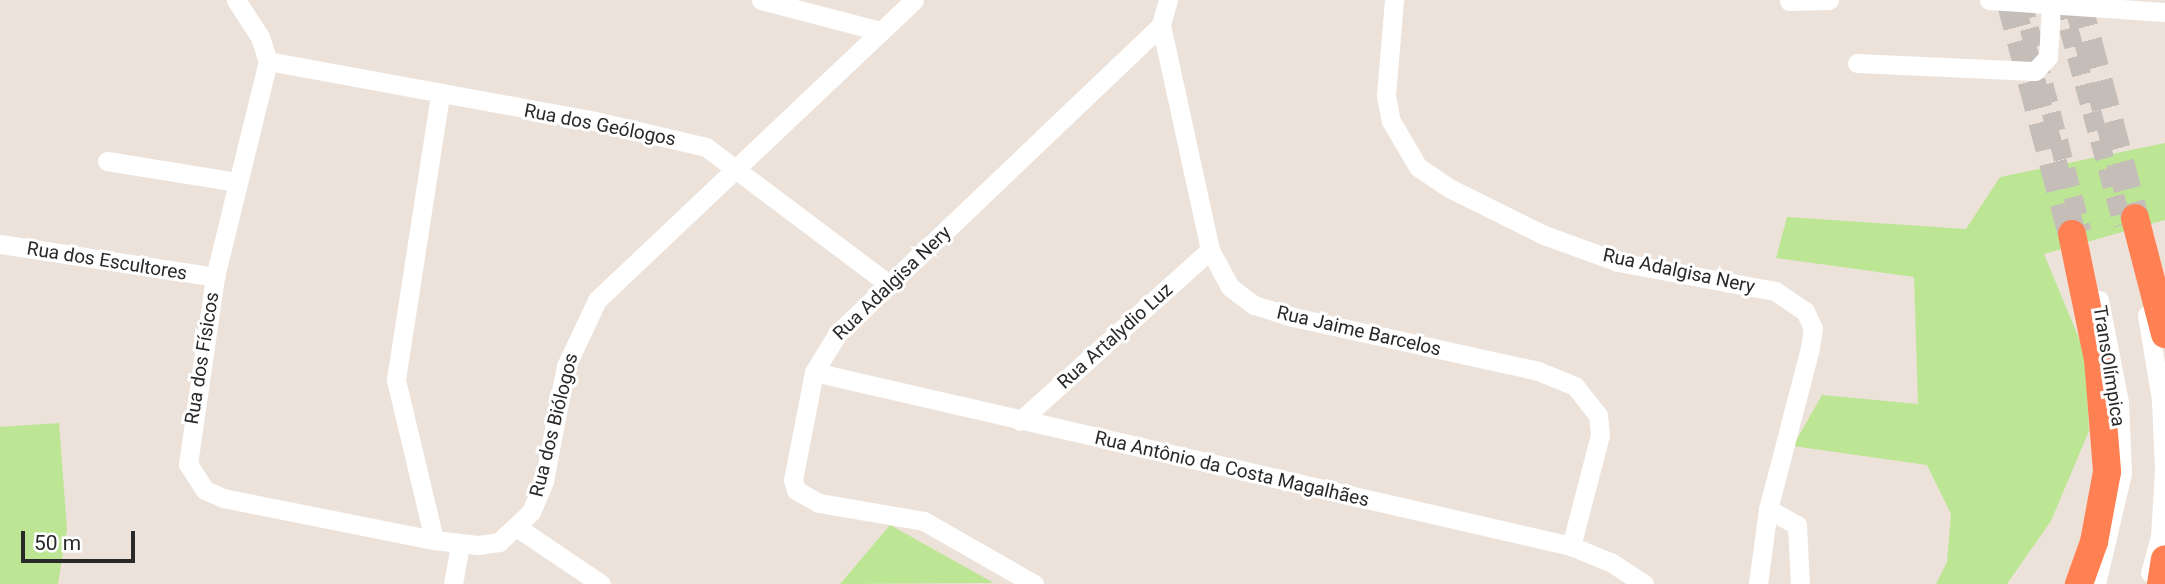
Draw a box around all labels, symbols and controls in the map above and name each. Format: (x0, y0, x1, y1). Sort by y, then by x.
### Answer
street label: Rua dos Geólogos (522, 99, 678, 151)
street label: Rua Adalgisa Nery (828, 221, 956, 345)
street label: Rua dos Escultores (25, 237, 189, 285)
street label: Rua Adalgisa Nery (1601, 244, 1757, 298)
street label: Rua Artalydio Luz (1053, 278, 1177, 394)
street label: Rua dos Físicos (180, 290, 224, 426)
street label: Rua Jaime Barcelos (1275, 301, 1443, 361)
street label: TransOlímpica (2088, 304, 2130, 428)
street label: Rua dos Biólogos (525, 351, 583, 499)
street label: Rua Antônio da Costa Magalhães (1093, 426, 1371, 512)
scale bar (24, 518, 138, 562)
text: 50 m (34, 531, 81, 555)

